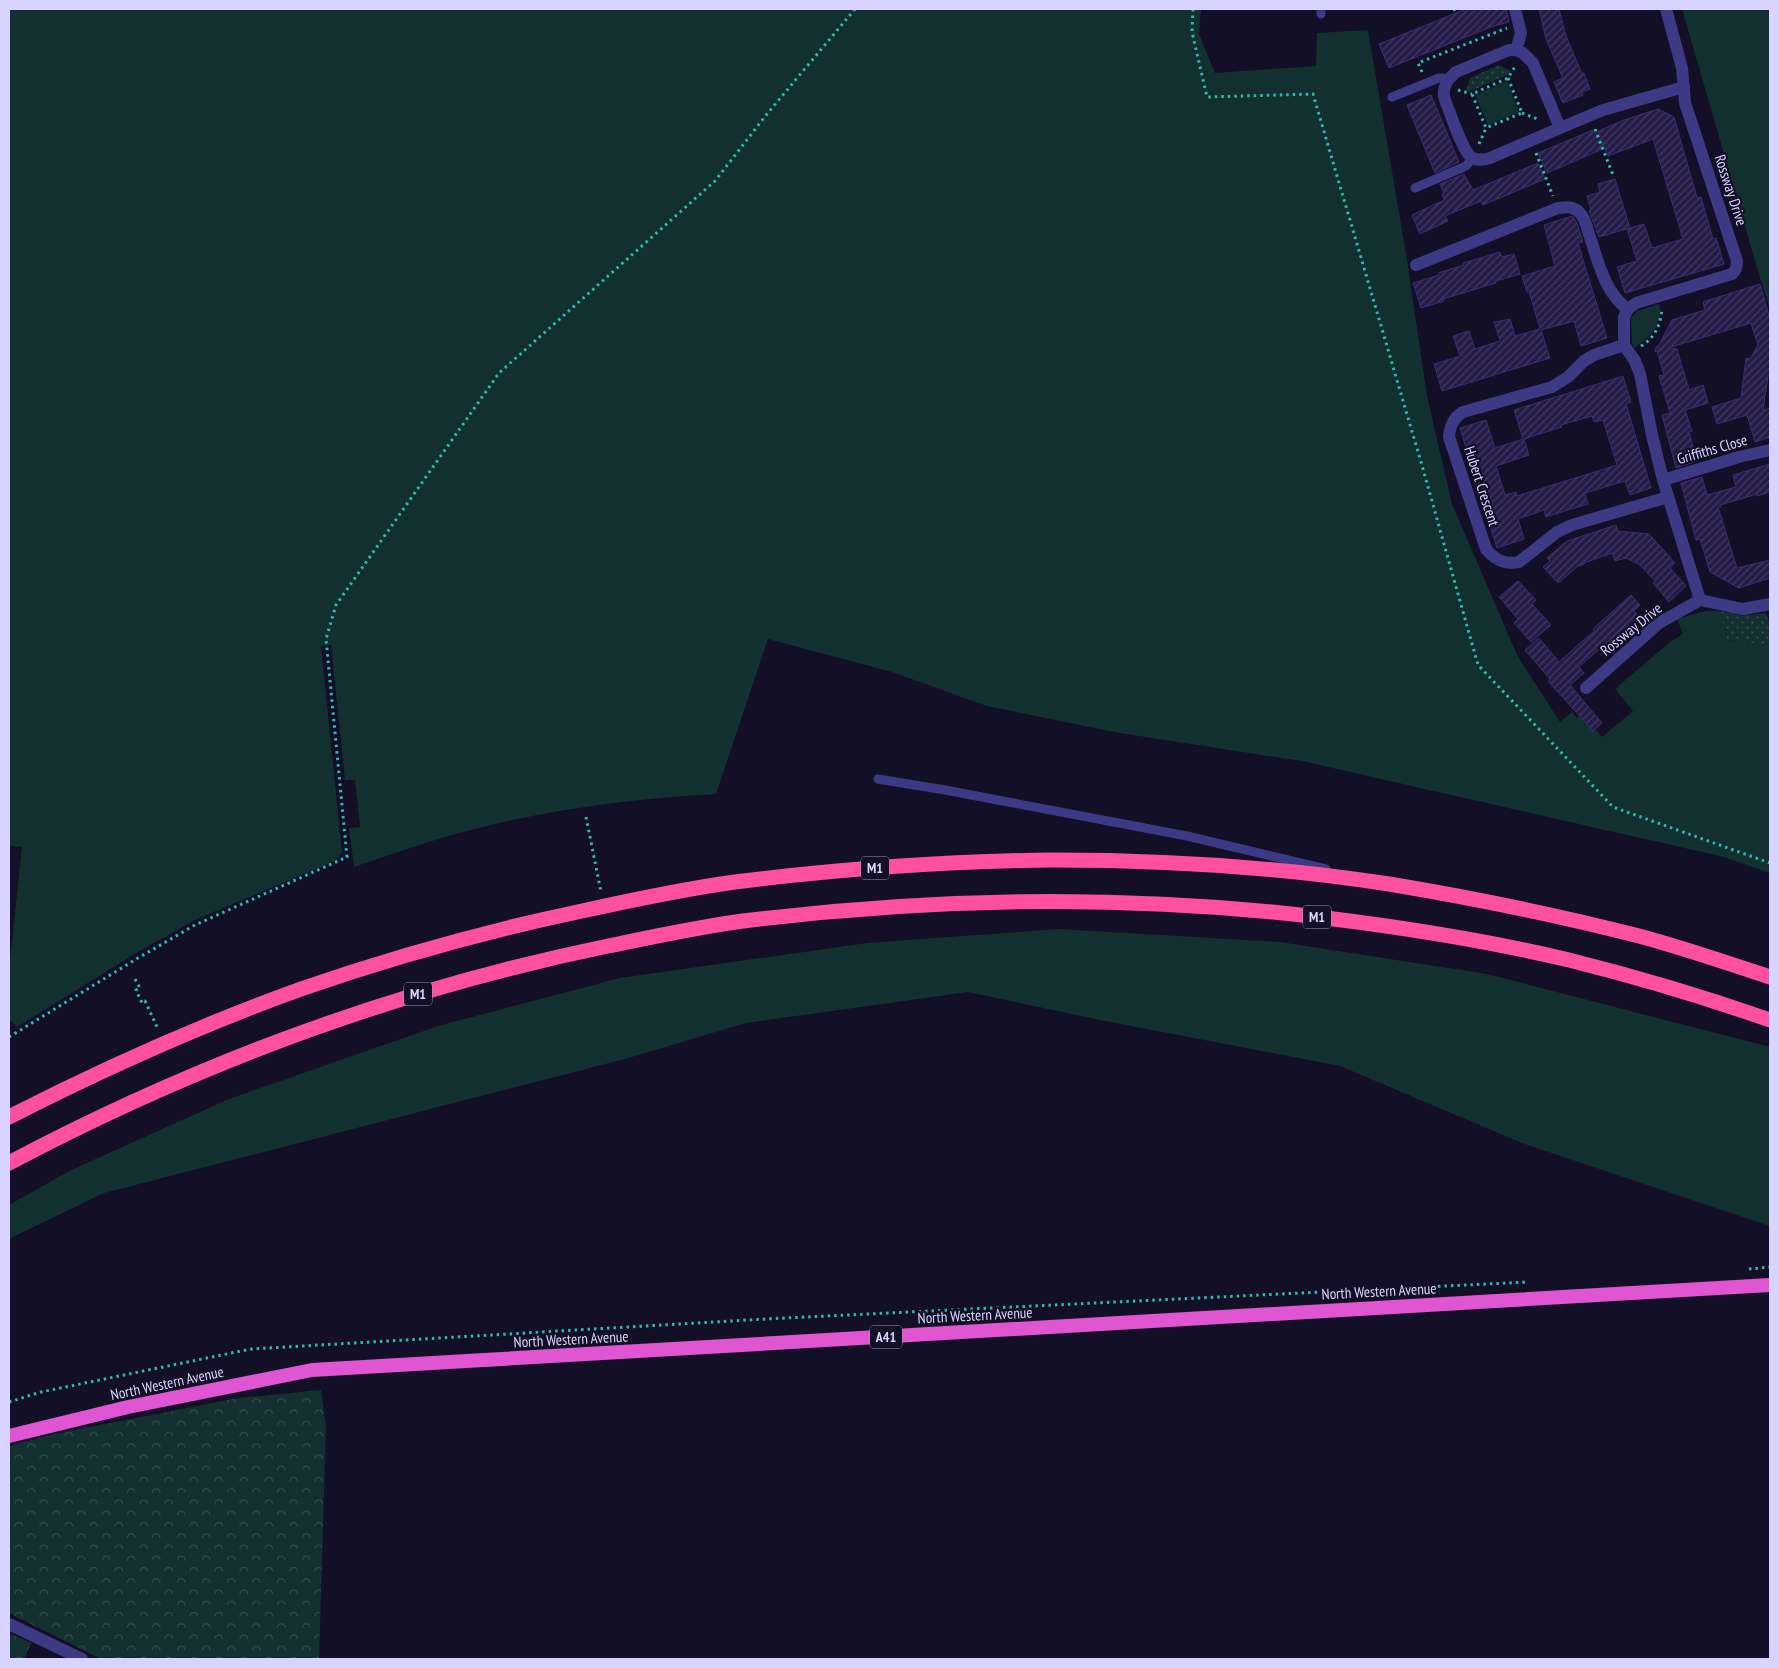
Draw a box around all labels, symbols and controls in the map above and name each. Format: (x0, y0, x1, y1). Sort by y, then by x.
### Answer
street label: Rossway Drive (1711, 152, 1751, 228)
street label: Griffiths Close (1675, 430, 1749, 468)
street label: Hubert Crescent (1460, 444, 1504, 528)
street label: Rossway Drive (1596, 598, 1666, 660)
road number: M1 (861, 856, 889, 880)
road number: M1 (1303, 906, 1331, 929)
road number: M1 (404, 982, 432, 1006)
street label: North Western Avenue (1321, 1279, 1437, 1303)
street label: North Western Avenue (917, 1303, 1033, 1327)
road number: A41 (870, 1325, 902, 1348)
street label: North Western Avenue (513, 1327, 629, 1351)
street label: North Western Avenue (109, 1362, 225, 1404)

